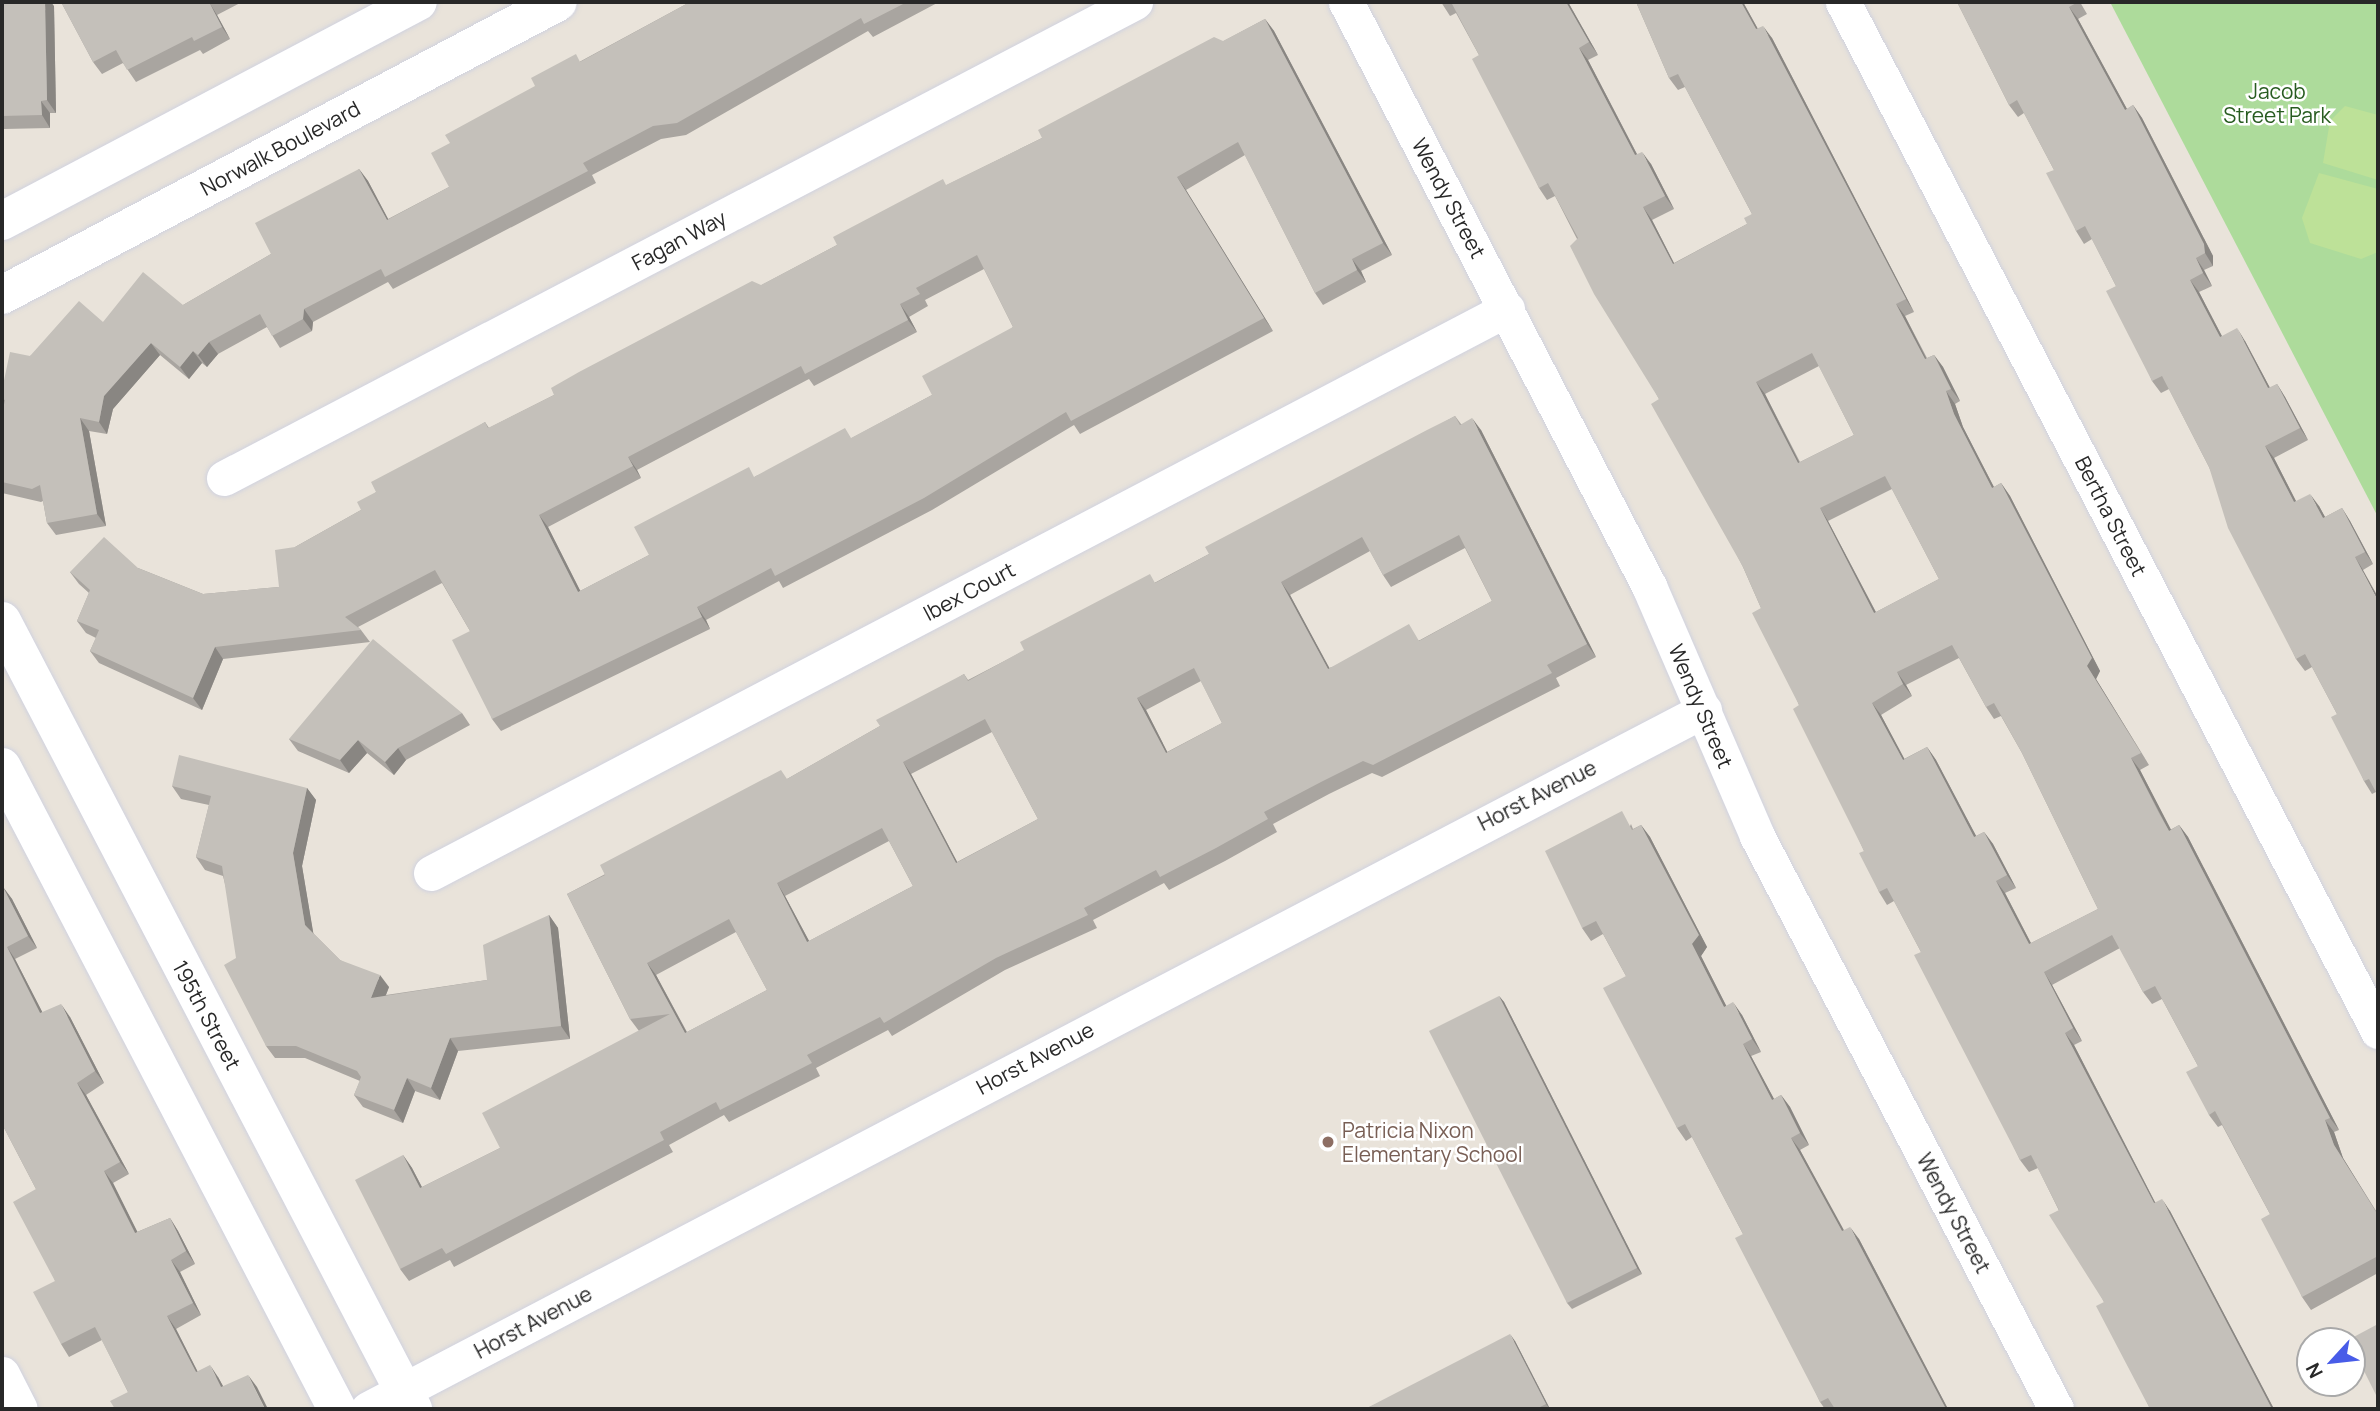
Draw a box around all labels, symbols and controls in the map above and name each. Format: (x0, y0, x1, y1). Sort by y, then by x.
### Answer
park label: Jacob Street Park (2223, 78, 2331, 128)
street label: Norwalk Boulevard (196, 95, 364, 201)
street label: Wendy Street (1407, 134, 1491, 262)
street label: Fagan Way (627, 205, 731, 275)
street label: Bertha Street (2070, 452, 2152, 580)
street label: Ibex Court (919, 556, 1019, 626)
street label: Wendy Street (1664, 640, 1738, 772)
street label: Horst Avenue (1474, 754, 1600, 836)
street label: 195th Street (168, 956, 246, 1074)
street label: Horst Avenue (972, 1016, 1098, 1100)
place label: Patricia Nixon Elementary School (1342, 1117, 1523, 1167)
marker: Patricia Nixon Elementary School (1320, 1134, 1336, 1150)
street label: Wendy Street (1912, 1149, 1996, 1277)
street label: Horst Avenue (470, 1280, 596, 1364)
north arrow (2296, 1327, 2366, 1397)
text: N (2299, 1359, 2329, 1383)

